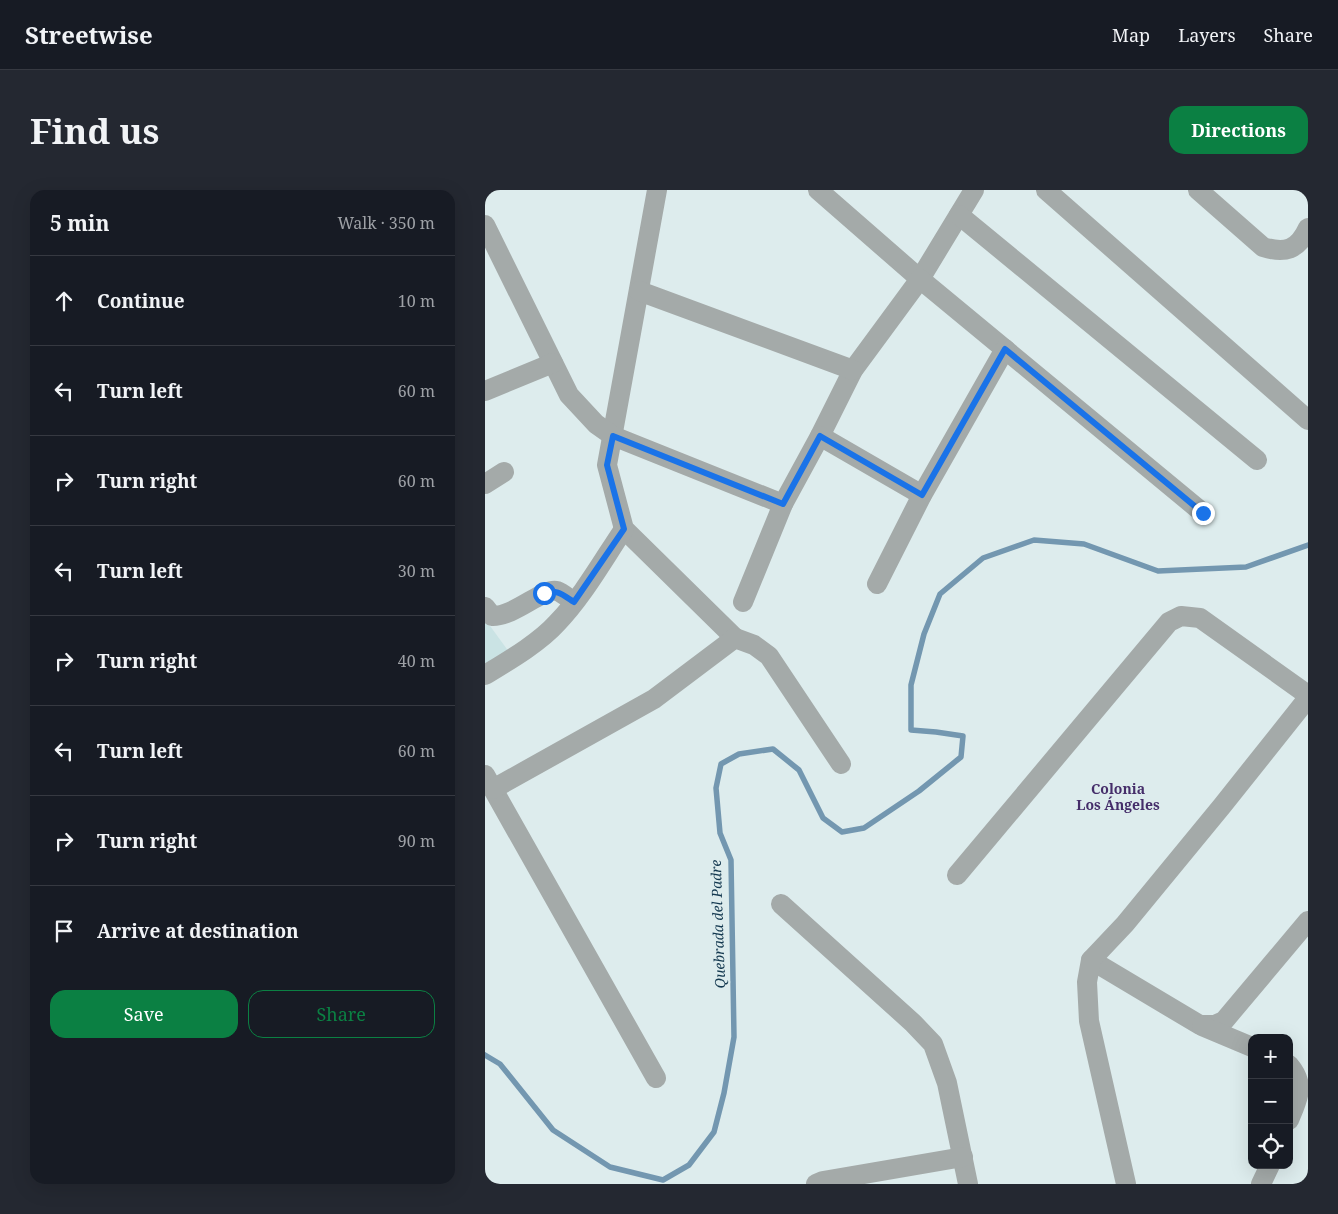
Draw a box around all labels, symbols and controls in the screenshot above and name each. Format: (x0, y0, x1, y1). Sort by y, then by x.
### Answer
text: Streetwise (25, 18, 153, 51)
text: Map (1112, 23, 1150, 47)
text: Layers (1178, 23, 1236, 47)
text: Share (1264, 23, 1313, 47)
button: Directions (1169, 106, 1308, 154)
text: Find us (30, 107, 159, 154)
text: 5 min (50, 209, 109, 237)
text: Walk · 350 m (338, 212, 435, 234)
icon: ahead (50, 287, 78, 315)
text: Continue (97, 288, 185, 314)
text: 10 m (398, 290, 435, 312)
icon: left (50, 377, 78, 405)
text: Turn left (97, 378, 183, 404)
text: 60 m (398, 380, 435, 402)
icon: right (50, 467, 78, 495)
text: Turn right (97, 468, 197, 494)
text: 60 m (398, 470, 435, 492)
route end (1192, 502, 1215, 525)
icon: left (50, 557, 78, 585)
text: Turn left (97, 558, 183, 584)
text: 30 m (398, 560, 435, 582)
route start (533, 582, 556, 605)
icon: right (50, 647, 78, 675)
text: Turn right (97, 648, 197, 674)
text: 40 m (398, 650, 435, 672)
icon: left (50, 737, 78, 765)
text: Turn left (97, 738, 183, 764)
text: 60 m (398, 740, 435, 762)
district label: Colonia Los Ángeles (1076, 779, 1160, 814)
icon: right (50, 827, 78, 855)
text: Turn right (97, 828, 197, 854)
text: 90 m (398, 830, 435, 852)
water label: Quebrada del Padre (706, 859, 729, 989)
icon: arrive (50, 917, 78, 945)
text: Arrive at destination (97, 918, 299, 944)
button: Save (50, 990, 238, 1038)
button: Share (248, 990, 435, 1038)
map controls (1248, 1034, 1293, 1169)
button: + (1248, 1034, 1293, 1079)
button: − (1248, 1079, 1293, 1124)
button: locate (1248, 1124, 1293, 1169)

